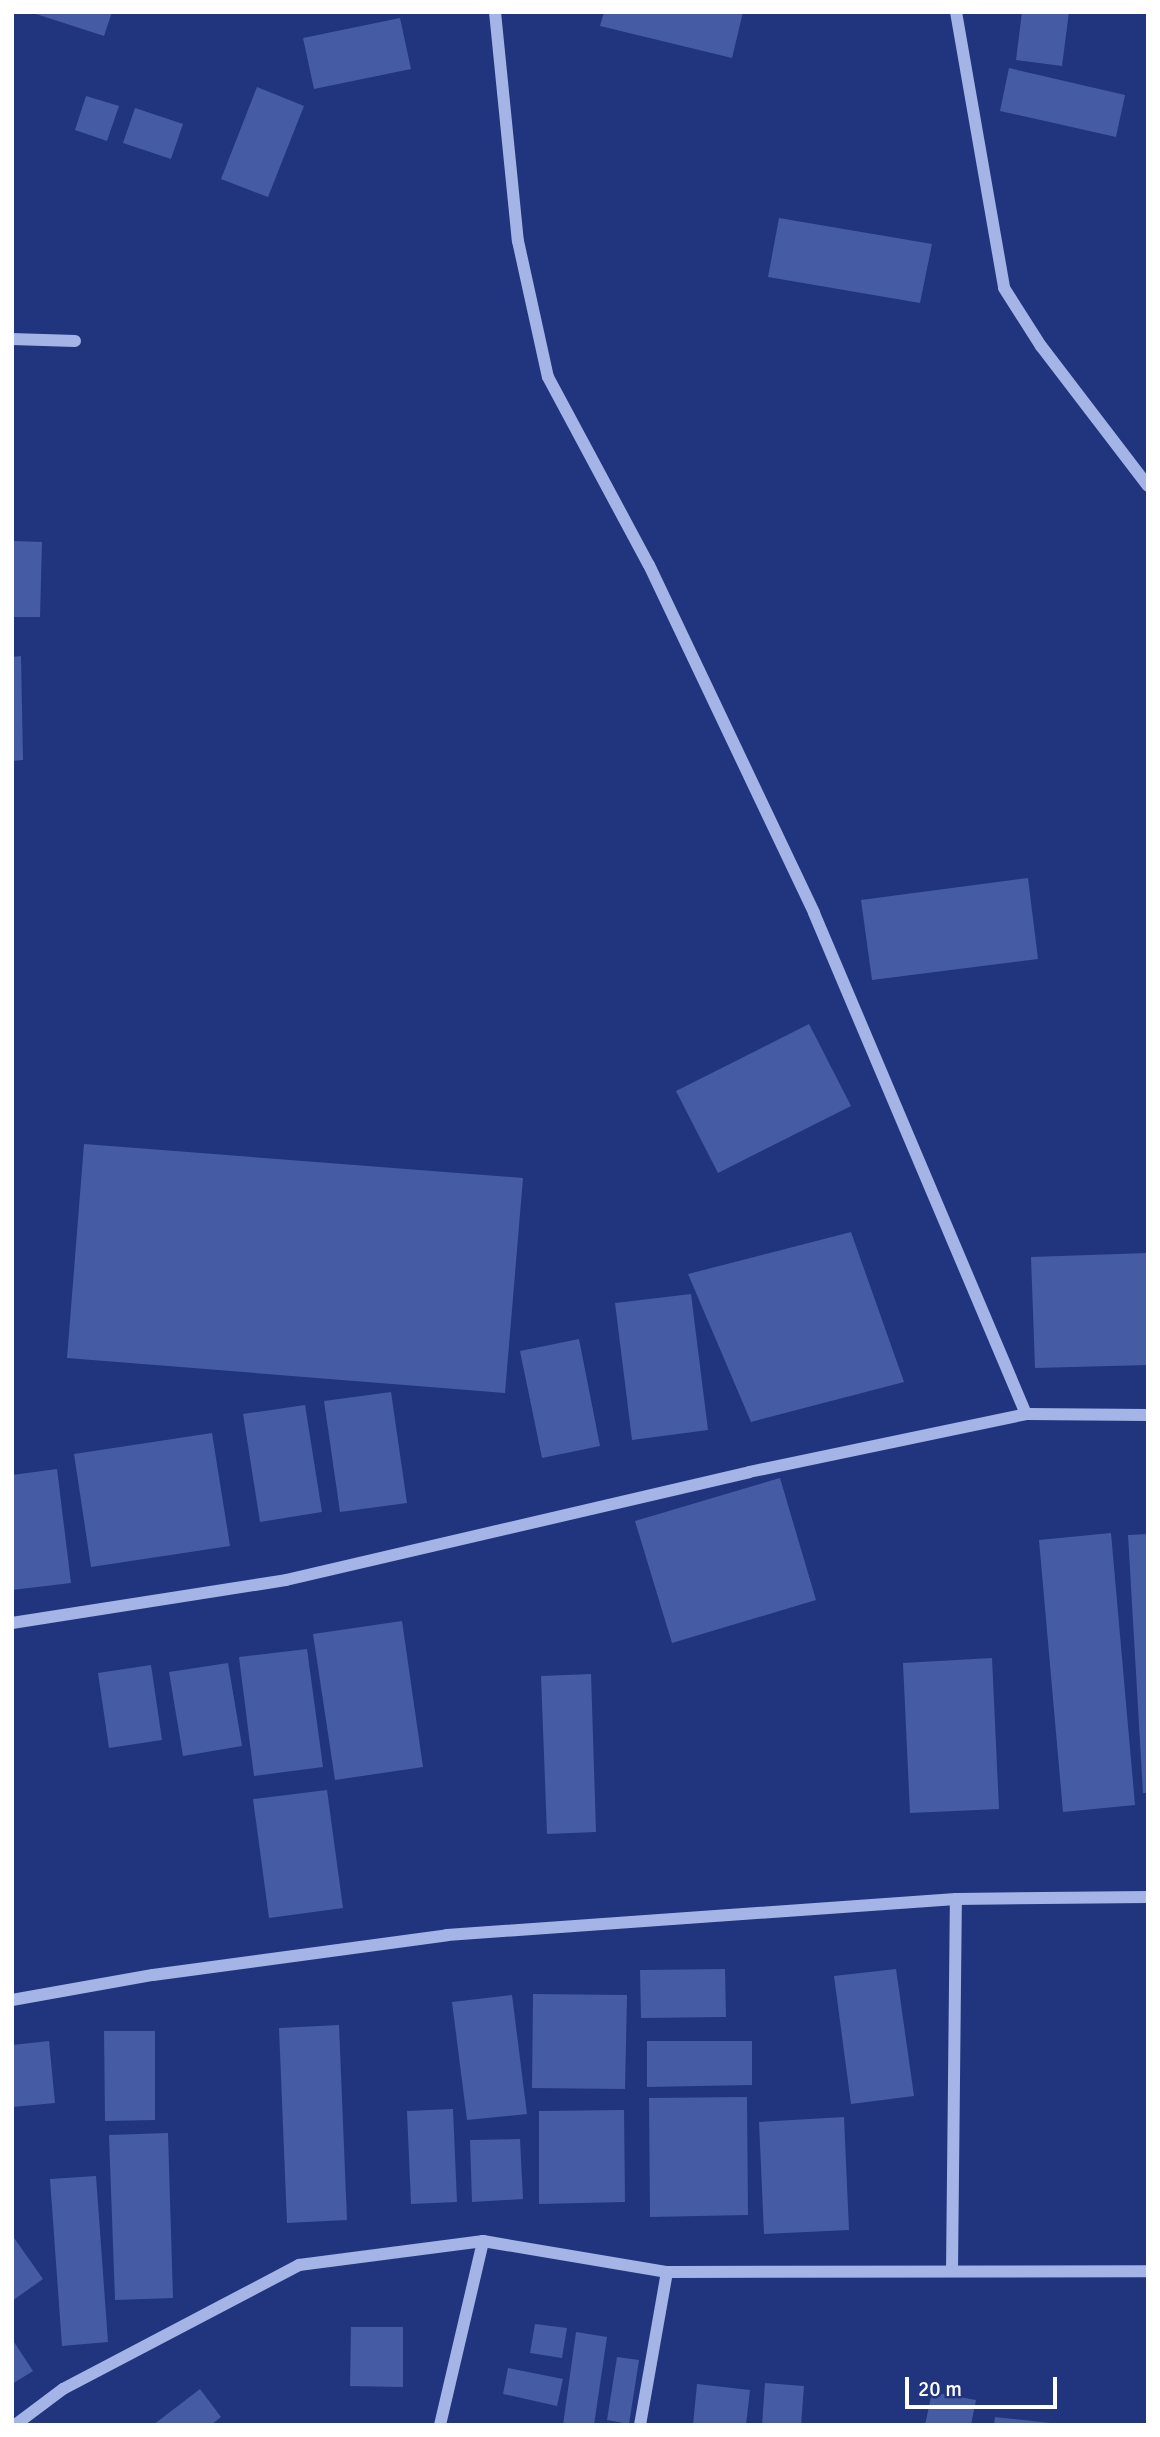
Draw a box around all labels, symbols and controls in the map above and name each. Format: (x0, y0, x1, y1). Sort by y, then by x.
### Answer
scale bar (908, 2364, 1060, 2408)
text: 20 m (918, 2376, 962, 2402)

